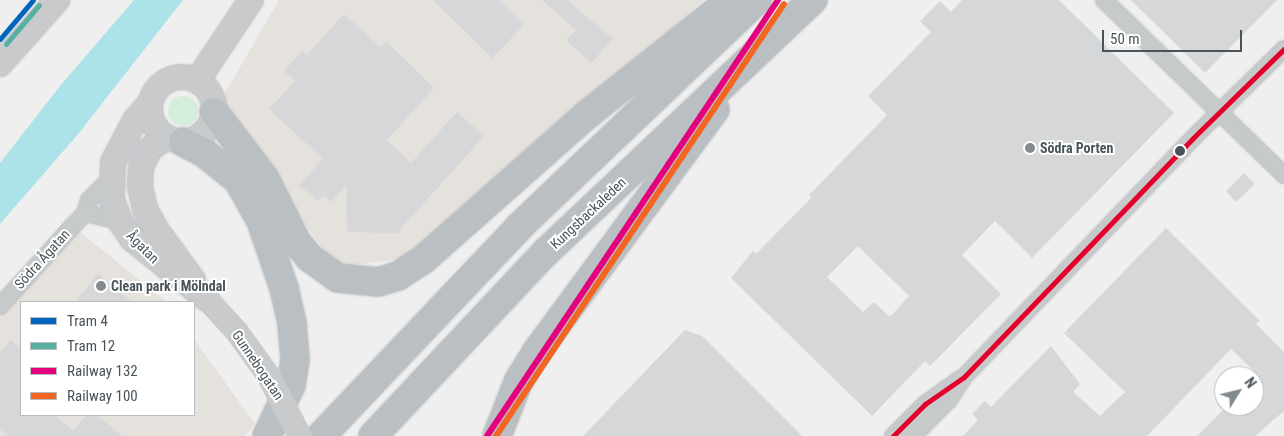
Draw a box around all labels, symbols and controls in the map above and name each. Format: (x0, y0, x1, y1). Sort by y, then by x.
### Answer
scale bar (1104, 20, 1244, 52)
text: 50 m (1110, 30, 1140, 48)
place label: Södra Porten (1040, 140, 1113, 156)
marker: Södra Porten (1024, 142, 1036, 154)
unlabelled marker (1175, 146, 1185, 156)
street label: Kungsbackaleden (547, 174, 629, 252)
street label: Södra Ågatan (11, 226, 73, 292)
street label: Ågatan (123, 227, 163, 267)
place label: Clean park i Mölndal (111, 278, 226, 294)
marker: Clean park i Mölndal (95, 280, 107, 292)
legend (20, 301, 195, 416)
text: Tram 4 (67, 312, 108, 330)
street label: Gunnebogatan (229, 327, 287, 403)
text: Tram 12 (67, 337, 115, 355)
text: Railway 132 (67, 362, 138, 380)
north arrow (1214, 366, 1264, 416)
text: N (1241, 375, 1259, 391)
text: Railway 100 (67, 387, 138, 405)

